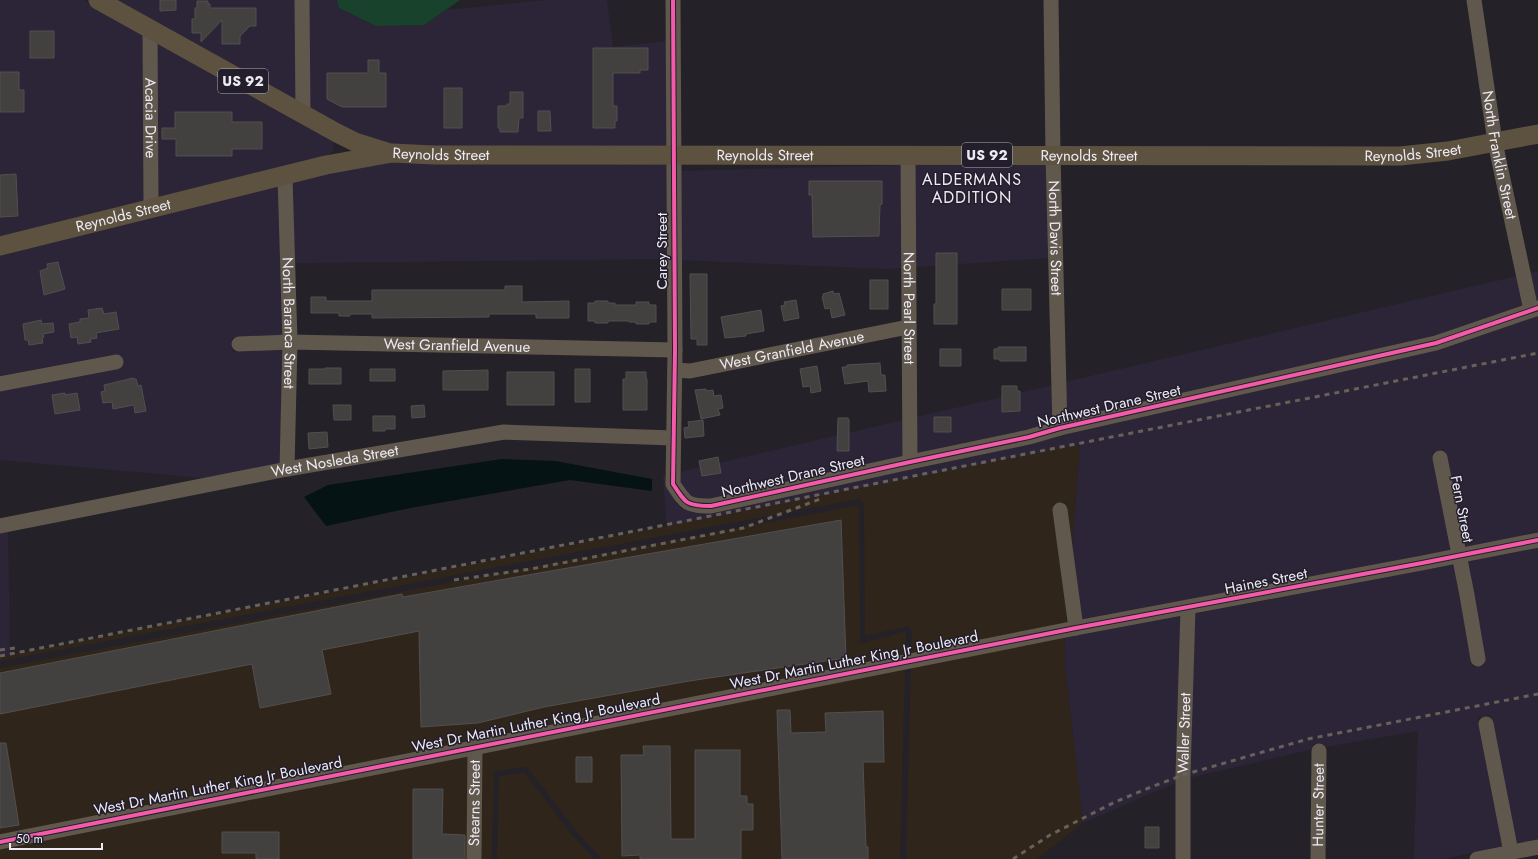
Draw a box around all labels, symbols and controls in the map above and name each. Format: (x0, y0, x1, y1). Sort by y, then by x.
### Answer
road number: US 92 (218, 69, 268, 93)
street label: Acacia Drive (139, 78, 162, 159)
street label: North Franklin Street (1477, 89, 1522, 222)
street label: Reynolds Street (1364, 138, 1463, 167)
street label: Reynolds Street (392, 142, 490, 166)
road number: US 92 (962, 143, 1012, 167)
street label: Reynolds Street (716, 144, 814, 166)
street label: Reynolds Street (1040, 145, 1138, 167)
district label: ALDERMANS ADDITION (922, 168, 1022, 209)
street label: North Davis Street (1043, 180, 1068, 296)
street label: Reynolds Street (74, 193, 173, 238)
street label: Carey Street (651, 212, 673, 289)
street label: North Pearl Street (898, 252, 920, 365)
street label: North Baranca Street (276, 257, 301, 389)
street label: West Granfield Avenue (718, 325, 866, 376)
street label: West Granfield Avenue (383, 333, 531, 358)
street label: Northwest Drane Street (1035, 379, 1183, 433)
street label: West Nosleda Street (269, 439, 400, 483)
street label: Northwest Drane Street (719, 449, 867, 503)
street label: Fern Street (1445, 473, 1479, 545)
street label: Haines Street (1223, 562, 1310, 600)
street label: West Dr Martin Luther King Jr Boulevard (728, 625, 980, 695)
street label: West Dr Martin Luther King Jr Boulevard (410, 688, 662, 758)
street label: Waller Street (1172, 692, 1196, 774)
street label: West Dr Martin Luther King Jr Boulevard (92, 751, 344, 821)
street label: Stearns Street (463, 759, 486, 846)
street label: Hunter Street (1307, 763, 1330, 847)
scale bar (10, 825, 102, 851)
text: 50 m (16, 830, 43, 848)

